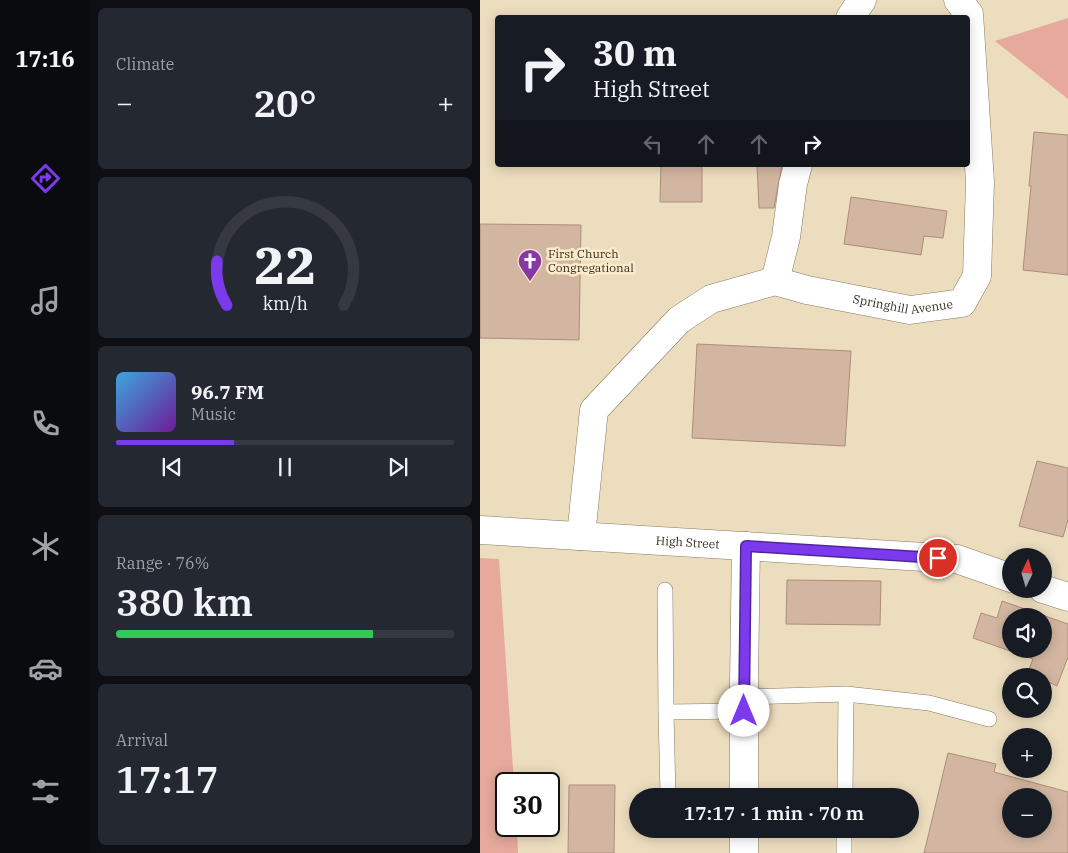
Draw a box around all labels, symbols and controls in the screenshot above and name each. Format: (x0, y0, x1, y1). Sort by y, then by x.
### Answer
text: 30 m (593, 30, 677, 76)
icon: right (510, 35, 575, 100)
text: 17:16 (15, 44, 75, 73)
text: Climate (116, 54, 174, 74)
text: High Street (593, 74, 710, 103)
text: 20° (253, 78, 317, 127)
text: − (116, 84, 133, 121)
text: + (437, 84, 454, 121)
icon: left (639, 130, 667, 158)
icon: ahead (692, 130, 720, 158)
icon: ahead (745, 130, 773, 158)
icon: right (798, 130, 826, 158)
icon: directions (28, 161, 63, 196)
text: 22 (254, 231, 316, 298)
place label: First Church Congregational (548, 246, 634, 275)
church icon: First Church Congregational (517, 248, 543, 282)
icon: music (28, 283, 63, 318)
street label: Springhill Avenue (852, 291, 954, 317)
text: km/h (262, 292, 308, 315)
text: 96.7 FM (191, 380, 264, 404)
text: Music (191, 404, 236, 424)
icon: phone (28, 406, 63, 441)
icon: previous (158, 453, 186, 481)
icon: pause (271, 453, 299, 481)
icon: next (384, 453, 412, 481)
icon: climate (28, 529, 63, 564)
street label: High Street (655, 533, 720, 552)
pin (917, 537, 959, 579)
icon: arrive (924, 544, 952, 572)
north arrow (1002, 548, 1052, 598)
map controls (1002, 548, 1052, 838)
text: Range · 76% (116, 553, 209, 573)
text: 380 km (116, 577, 253, 626)
button: sound (1002, 608, 1052, 658)
icon: car (28, 651, 63, 686)
button: search (1002, 668, 1052, 718)
position arrow (717, 684, 769, 736)
button: + (1002, 728, 1052, 778)
text: Arrival (116, 730, 168, 750)
text: 17:17 (116, 754, 219, 803)
speed limit sign: 30 (495, 772, 560, 837)
icon: filters (28, 774, 63, 809)
button: − (1002, 788, 1052, 838)
text: 17:17 · 1 min · 70 m (684, 801, 864, 825)

